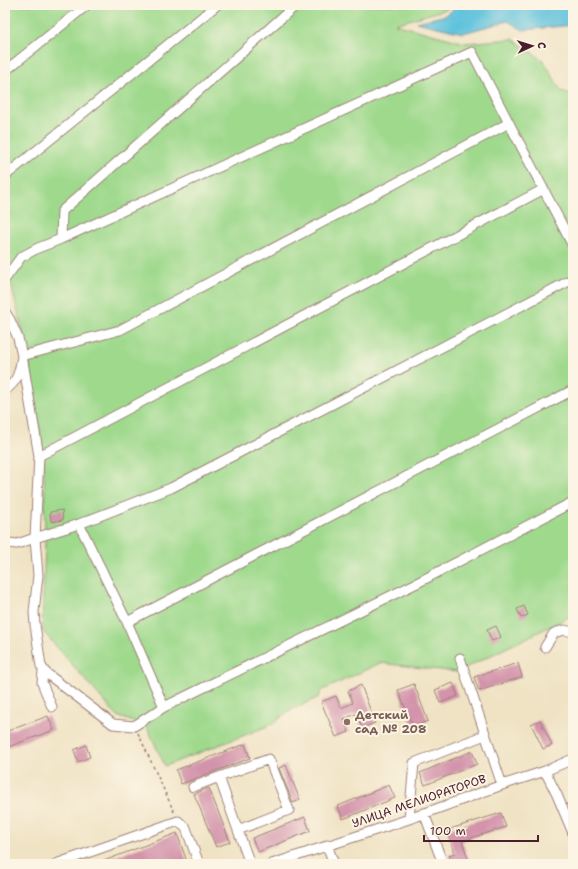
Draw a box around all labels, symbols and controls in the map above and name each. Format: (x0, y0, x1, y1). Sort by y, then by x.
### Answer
north arrow (512, 26, 552, 66)
text: С (534, 41, 549, 49)
place label: Детский сад № 208 (355, 707, 426, 737)
marker: Детский сад № 208 (342, 717, 352, 727)
street label: УЛИЦА МЕЛИОРАТОРОВ (350, 770, 488, 832)
scale bar (424, 817, 538, 843)
text: 100 m (430, 823, 466, 839)

